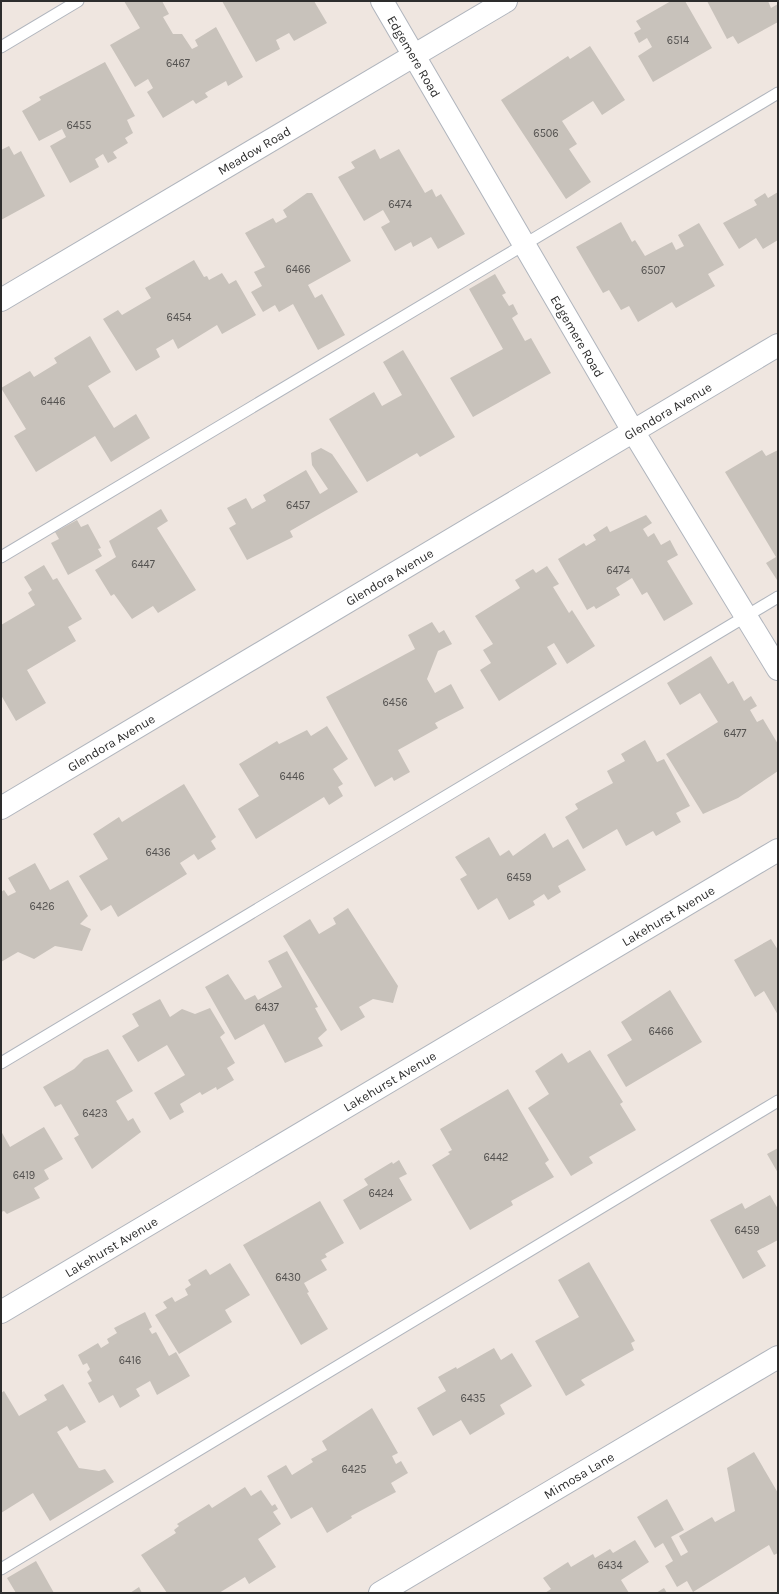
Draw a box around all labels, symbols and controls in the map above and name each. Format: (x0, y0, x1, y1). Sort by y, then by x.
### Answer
street label: Edgemere Road (384, 13, 444, 100)
house number: 6514 (667, 34, 689, 47)
house number: 6467 (166, 57, 190, 70)
house number: 6455 (67, 119, 91, 132)
street label: Meadow Road (215, 123, 293, 178)
house number: 6506 (533, 127, 559, 140)
house number: 6474 (388, 198, 412, 211)
house number: 6466 (285, 263, 311, 276)
house number: 6507 (641, 264, 665, 277)
street label: Edgemere Road (547, 293, 607, 380)
house number: 6454 (167, 311, 191, 324)
street label: Glendora Avenue (621, 379, 715, 443)
house number: 6446 (41, 395, 65, 408)
house number: 6457 (286, 499, 310, 512)
street label: Glendora Avenue (343, 545, 436, 609)
house number: 6447 (131, 558, 155, 571)
house number: 6474 (606, 564, 630, 577)
house number: 6456 (383, 696, 407, 709)
street label: Glendora Avenue (65, 711, 158, 775)
house number: 6477 (724, 727, 746, 740)
house number: 6446 (280, 770, 304, 783)
house number: 6436 (145, 846, 171, 859)
house number: 6459 (506, 871, 532, 884)
street label: Lakehurst Avenue (619, 882, 718, 949)
house number: 6426 (29, 900, 55, 913)
house number: 6437 (255, 1001, 279, 1014)
house number: 6466 (648, 1025, 674, 1038)
street label: Lakehurst Avenue (341, 1048, 439, 1115)
house number: 6423 (82, 1107, 108, 1120)
house number: 6442 (484, 1151, 508, 1164)
house number: 6419 (13, 1169, 35, 1182)
house number: 6424 (369, 1187, 393, 1200)
street label: Lakehurst Avenue (62, 1213, 161, 1280)
house number: 6459 (734, 1224, 760, 1237)
house number: 6430 (275, 1271, 301, 1284)
house number: 6416 (119, 1354, 141, 1367)
house number: 6435 (460, 1392, 486, 1405)
street label: Mimosa Lane (541, 1449, 617, 1502)
house number: 6425 (341, 1463, 367, 1476)
house number: 6434 (597, 1559, 623, 1572)

